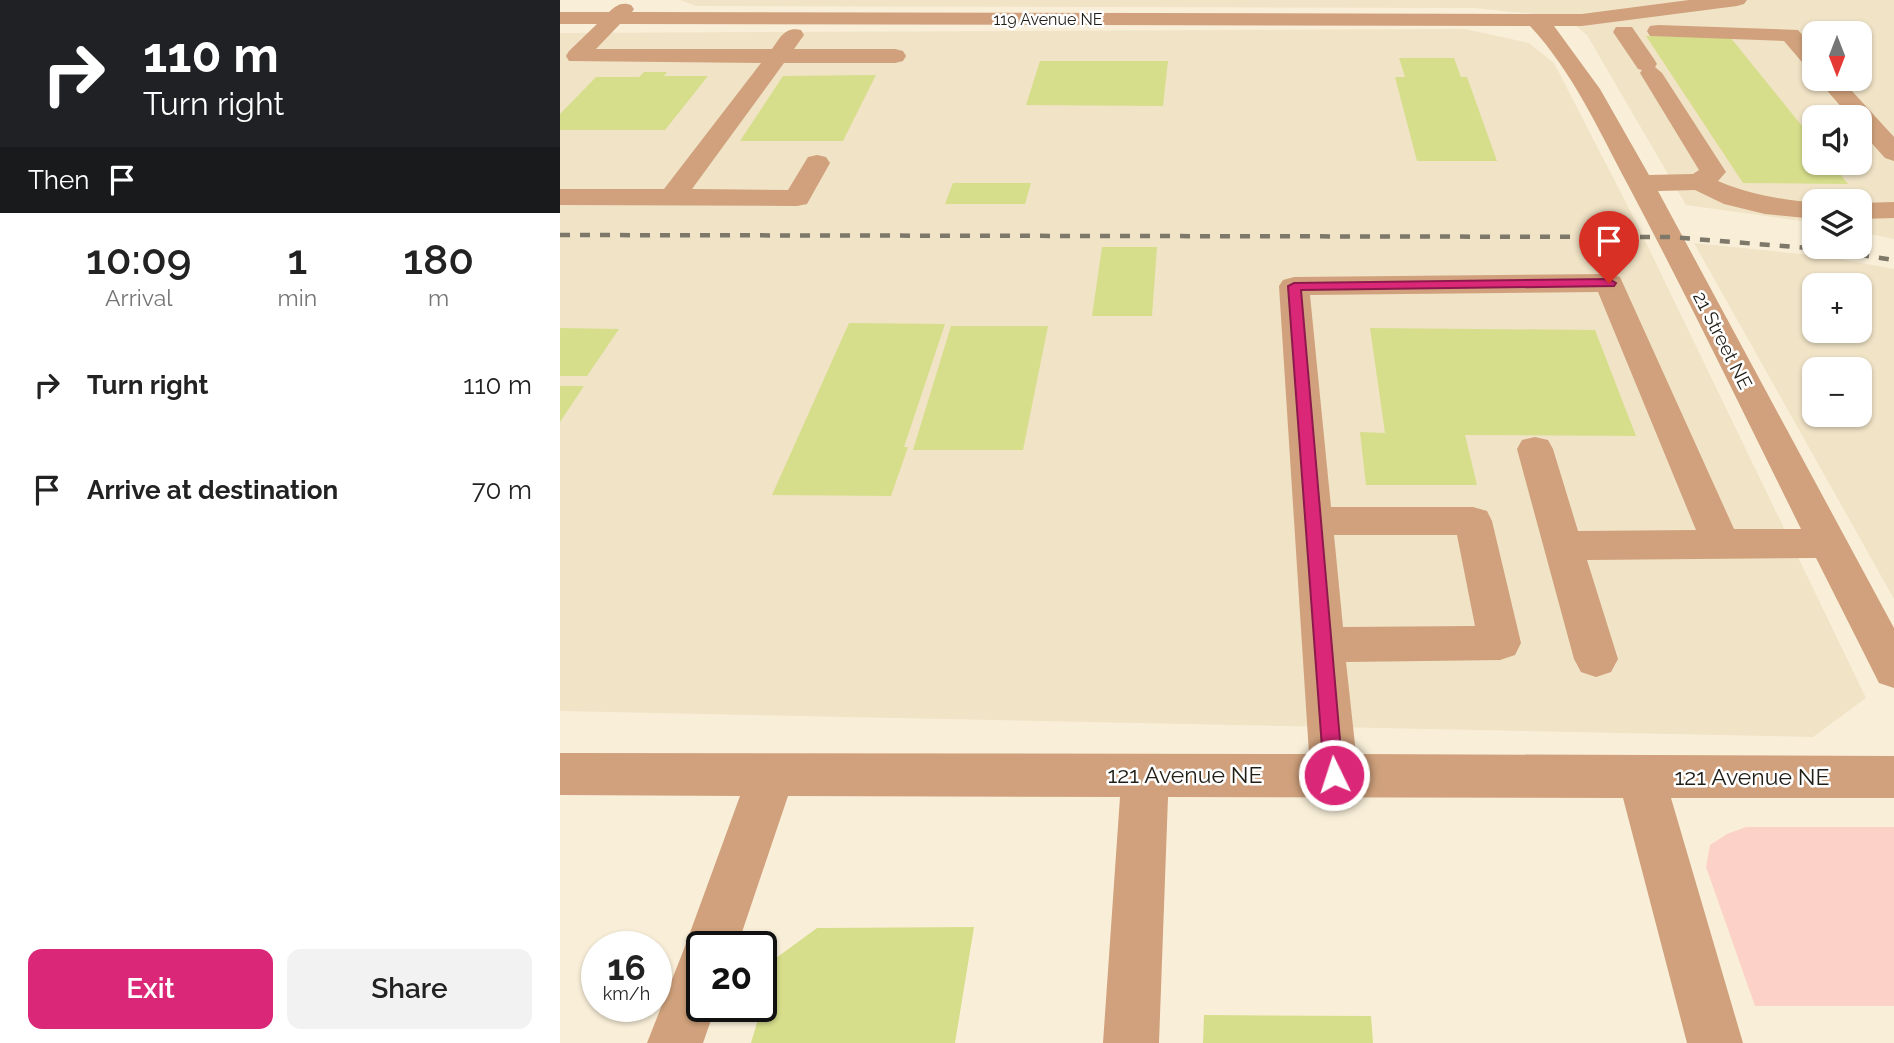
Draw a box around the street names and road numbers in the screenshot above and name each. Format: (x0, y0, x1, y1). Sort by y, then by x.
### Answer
street label: 119 Avenue NE (994, 10, 1103, 29)
street label: 21 Street NE (1689, 287, 1757, 393)
street label: 121 Avenue NE (1107, 761, 1263, 788)
street label: 121 Avenue NE (1674, 763, 1830, 790)

